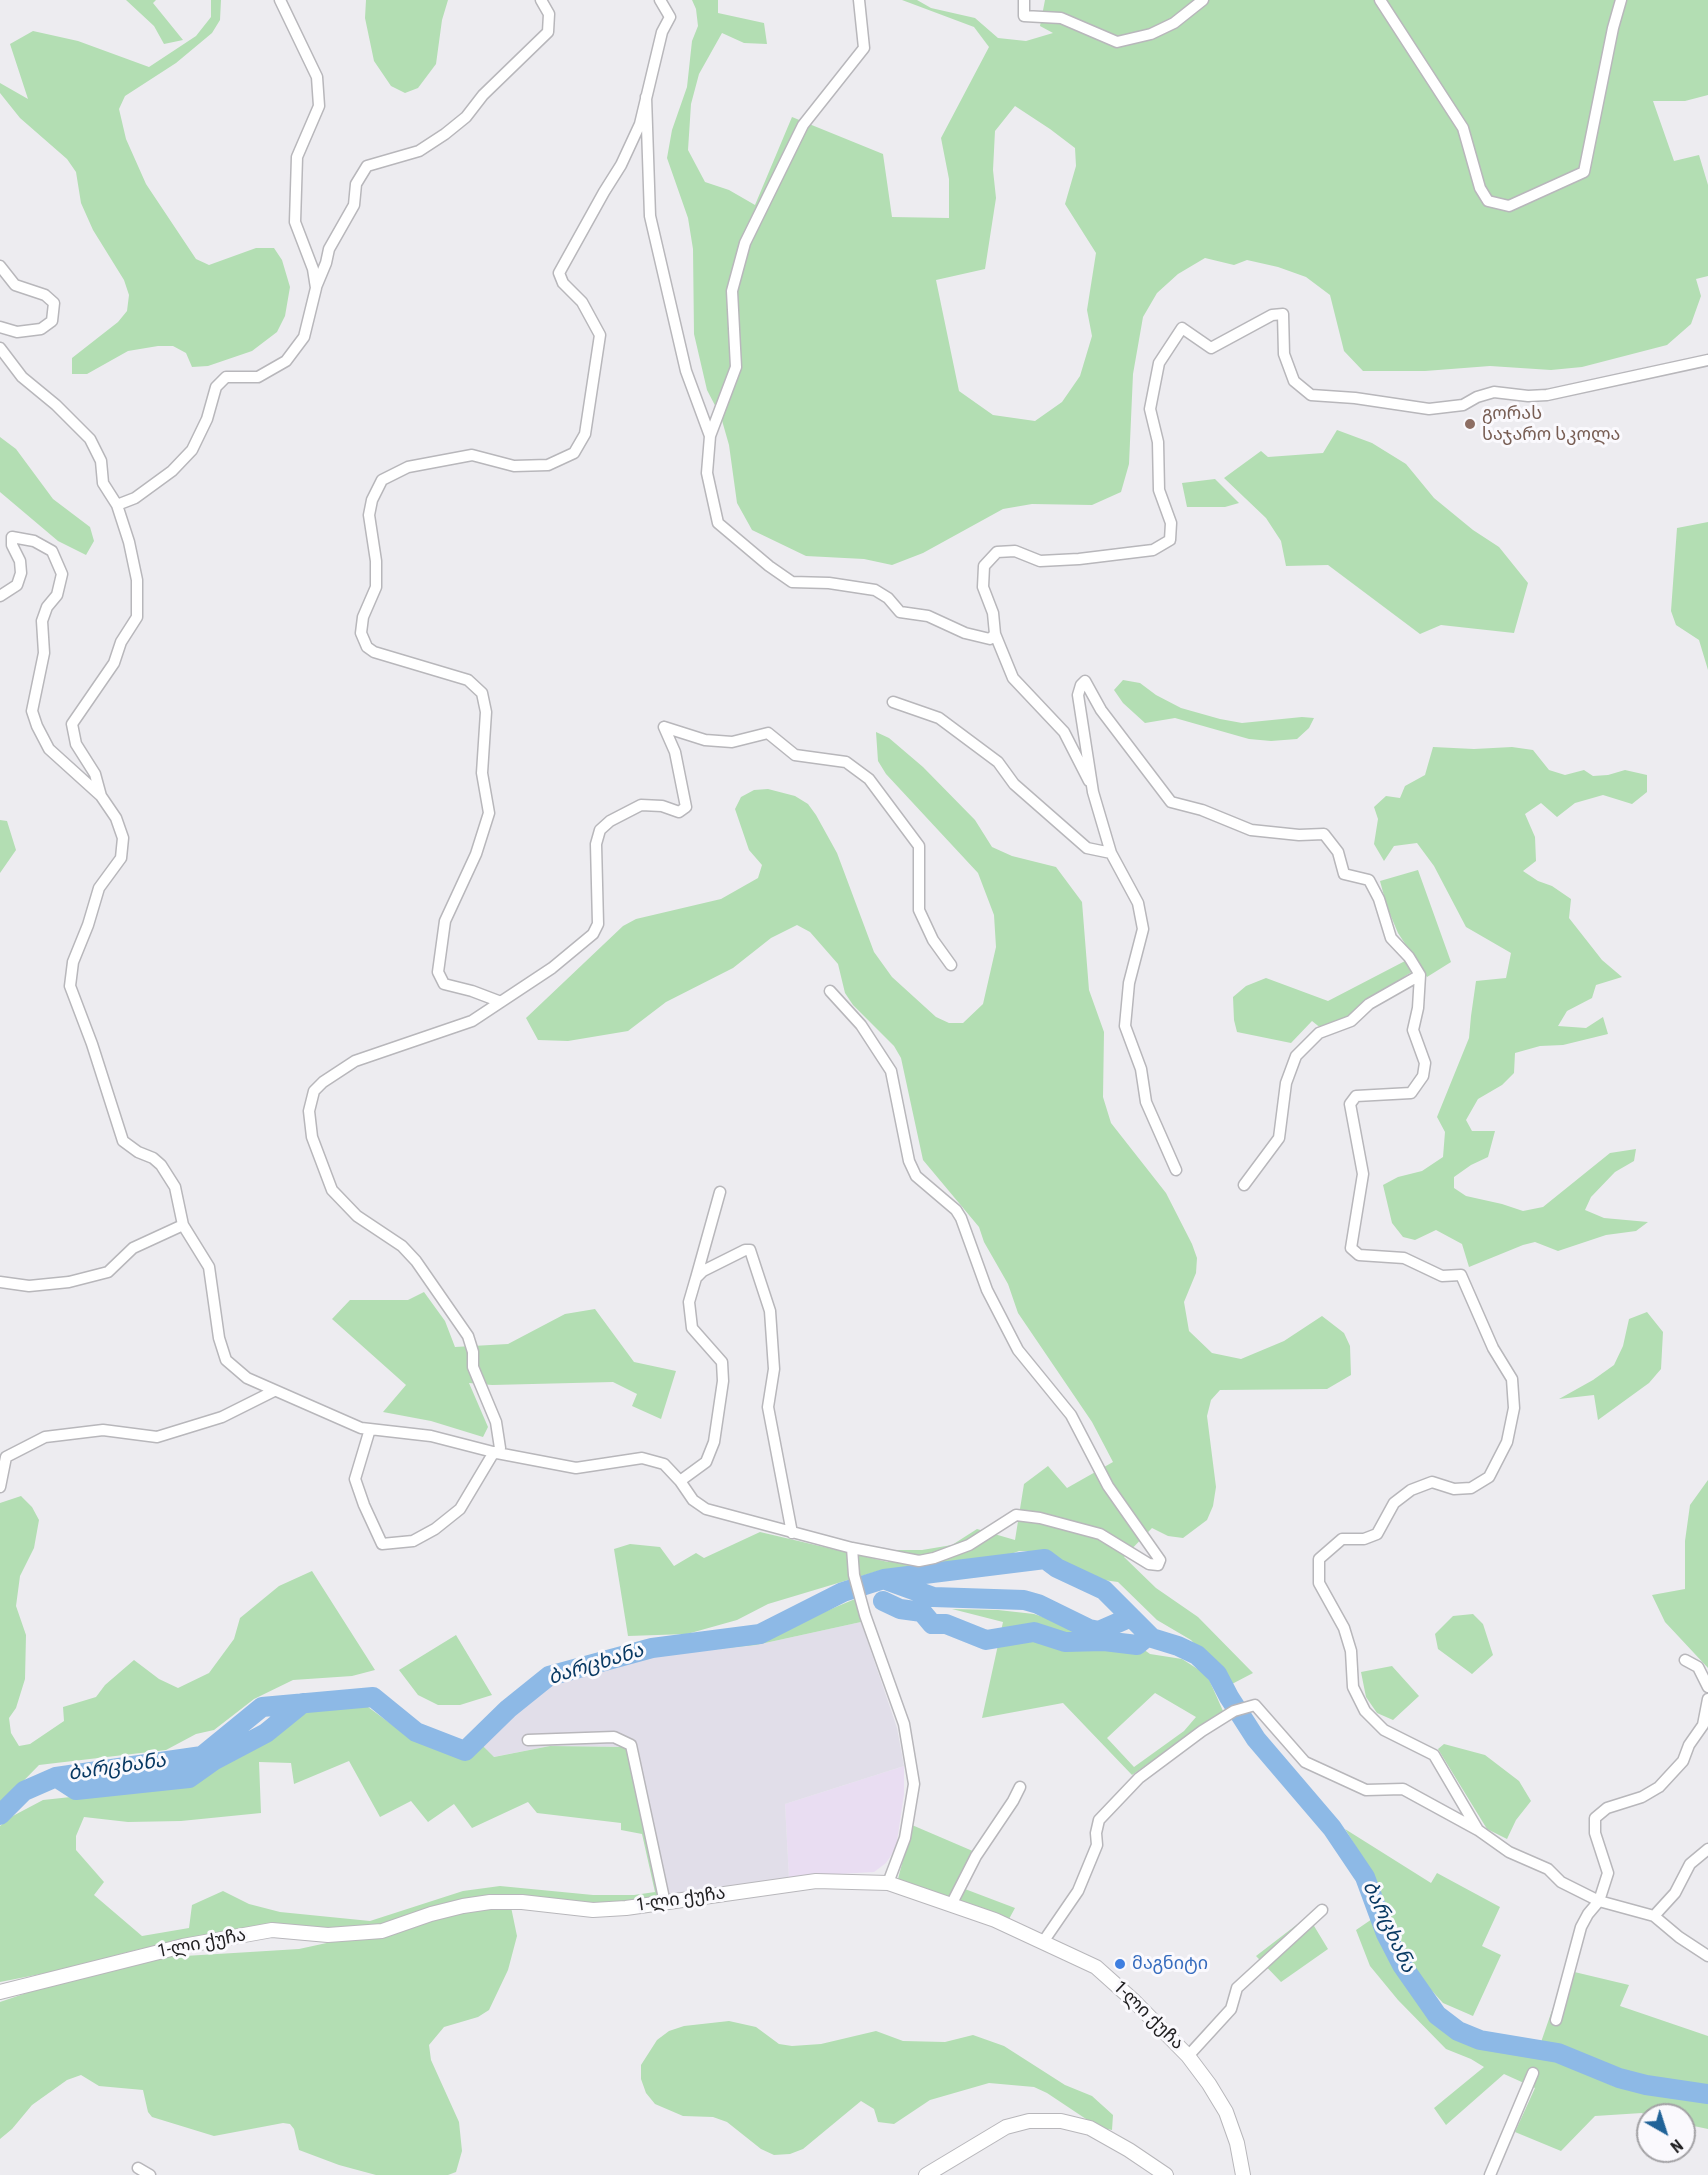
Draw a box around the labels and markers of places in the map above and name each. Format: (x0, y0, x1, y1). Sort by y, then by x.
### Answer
place label: გორას საჯარო სკოლა (1482, 403, 1620, 446)
marker: გორას საჯარო სკოლა (1463, 417, 1477, 431)
place label: მაგნიტი (1132, 1953, 1208, 1975)
marker: მაგნიტი (1113, 1957, 1127, 1971)

